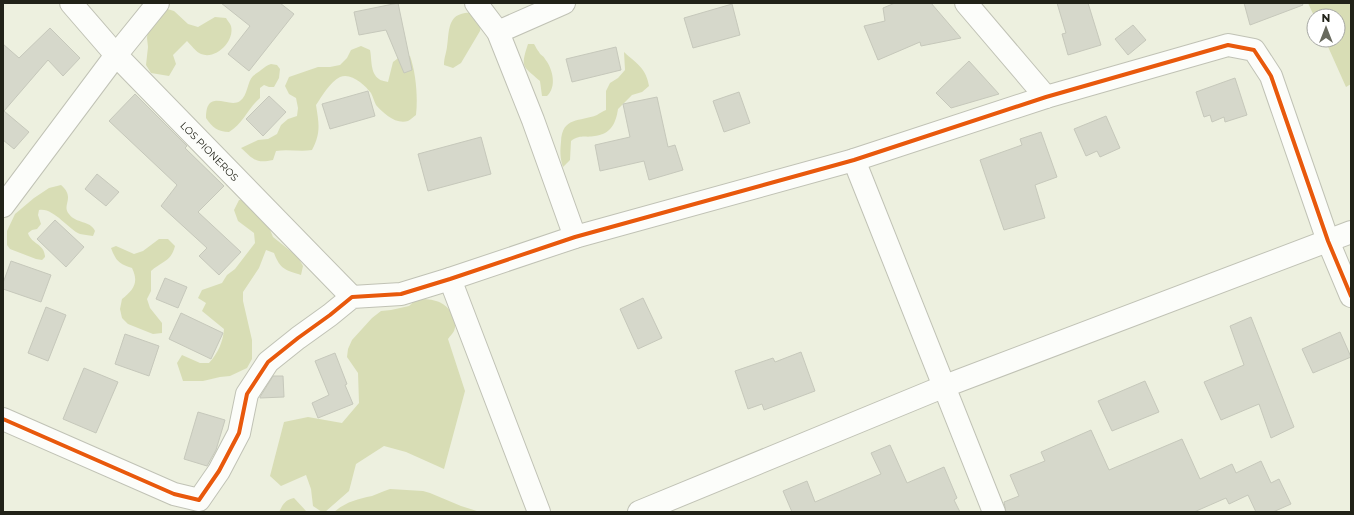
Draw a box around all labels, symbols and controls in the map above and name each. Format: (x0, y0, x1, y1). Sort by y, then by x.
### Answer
north arrow (1306, 8, 1346, 48)
text: N (1322, 11, 1330, 25)
street label: LOS PIONEROS (178, 119, 242, 184)

